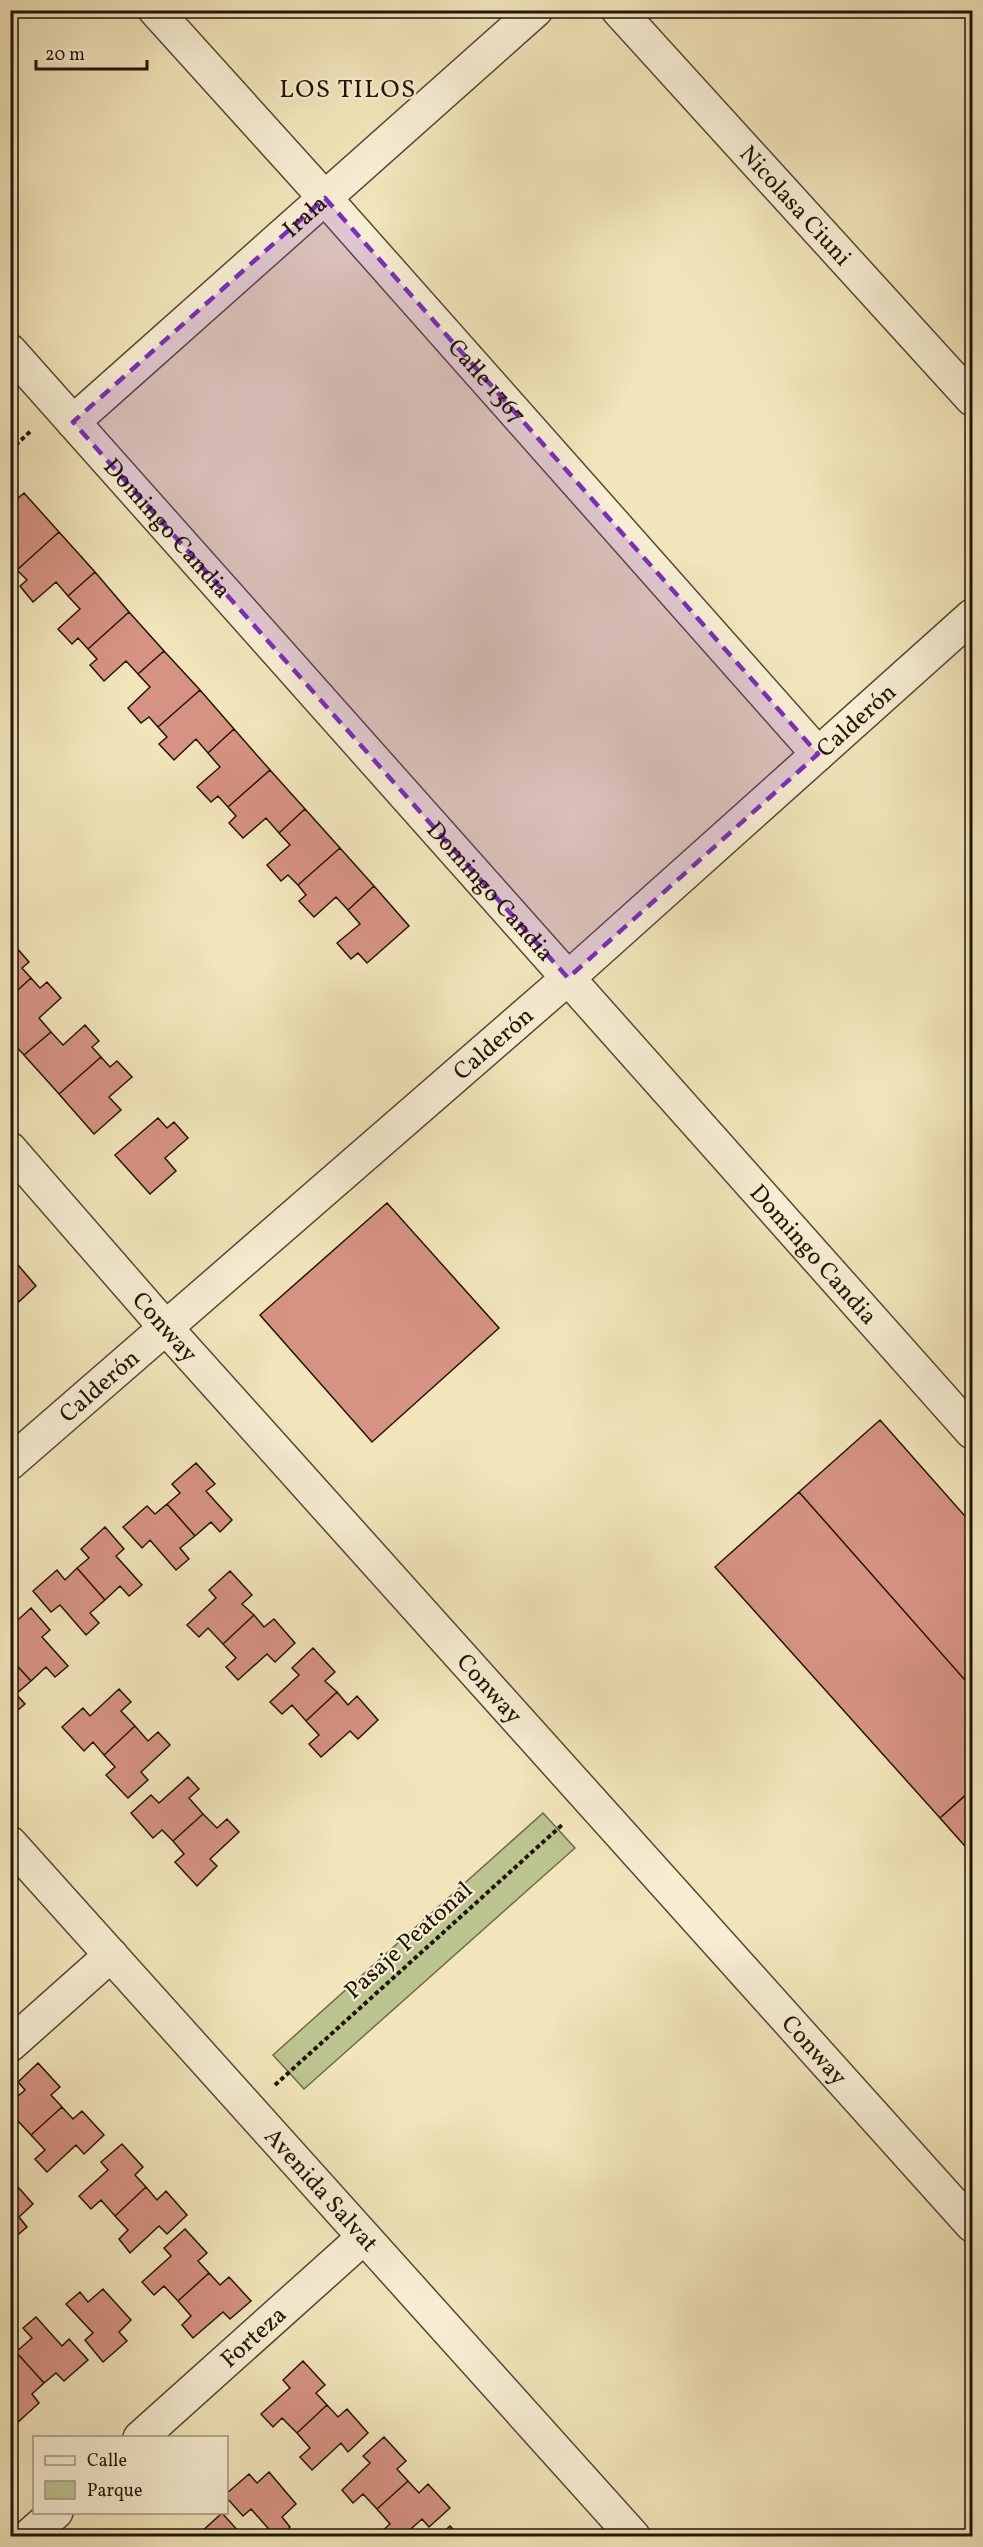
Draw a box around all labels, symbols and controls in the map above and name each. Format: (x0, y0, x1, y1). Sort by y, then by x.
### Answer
scale bar (36, 33, 147, 71)
text: 20 m (45, 43, 85, 68)
district label: LOS TILOS (279, 72, 417, 108)
street label: Nicolasa Ciuni (730, 139, 858, 274)
street label: Irala (276, 188, 336, 247)
street label: Calle 1367 (439, 332, 533, 432)
street label: Domingo Candia (94, 452, 238, 607)
street label: Calderón (810, 676, 905, 766)
street label: Domingo Candia (417, 815, 561, 970)
street label: Calderón (447, 1000, 542, 1089)
street label: Domingo Candia (740, 1178, 884, 1333)
street label: Conway (123, 1285, 204, 1371)
street label: Calderón (53, 1342, 148, 1432)
street label: Conway (447, 1647, 529, 1733)
street label: Pasaje Peatonal (338, 1875, 481, 2008)
street label: Conway (772, 2008, 854, 2094)
street label: Avenida Salvat (255, 2121, 385, 2260)
street label: Forteza (214, 2299, 295, 2377)
legend (33, 2436, 228, 2514)
text: Calle (87, 2449, 127, 2474)
text: Parque (87, 2479, 142, 2504)

